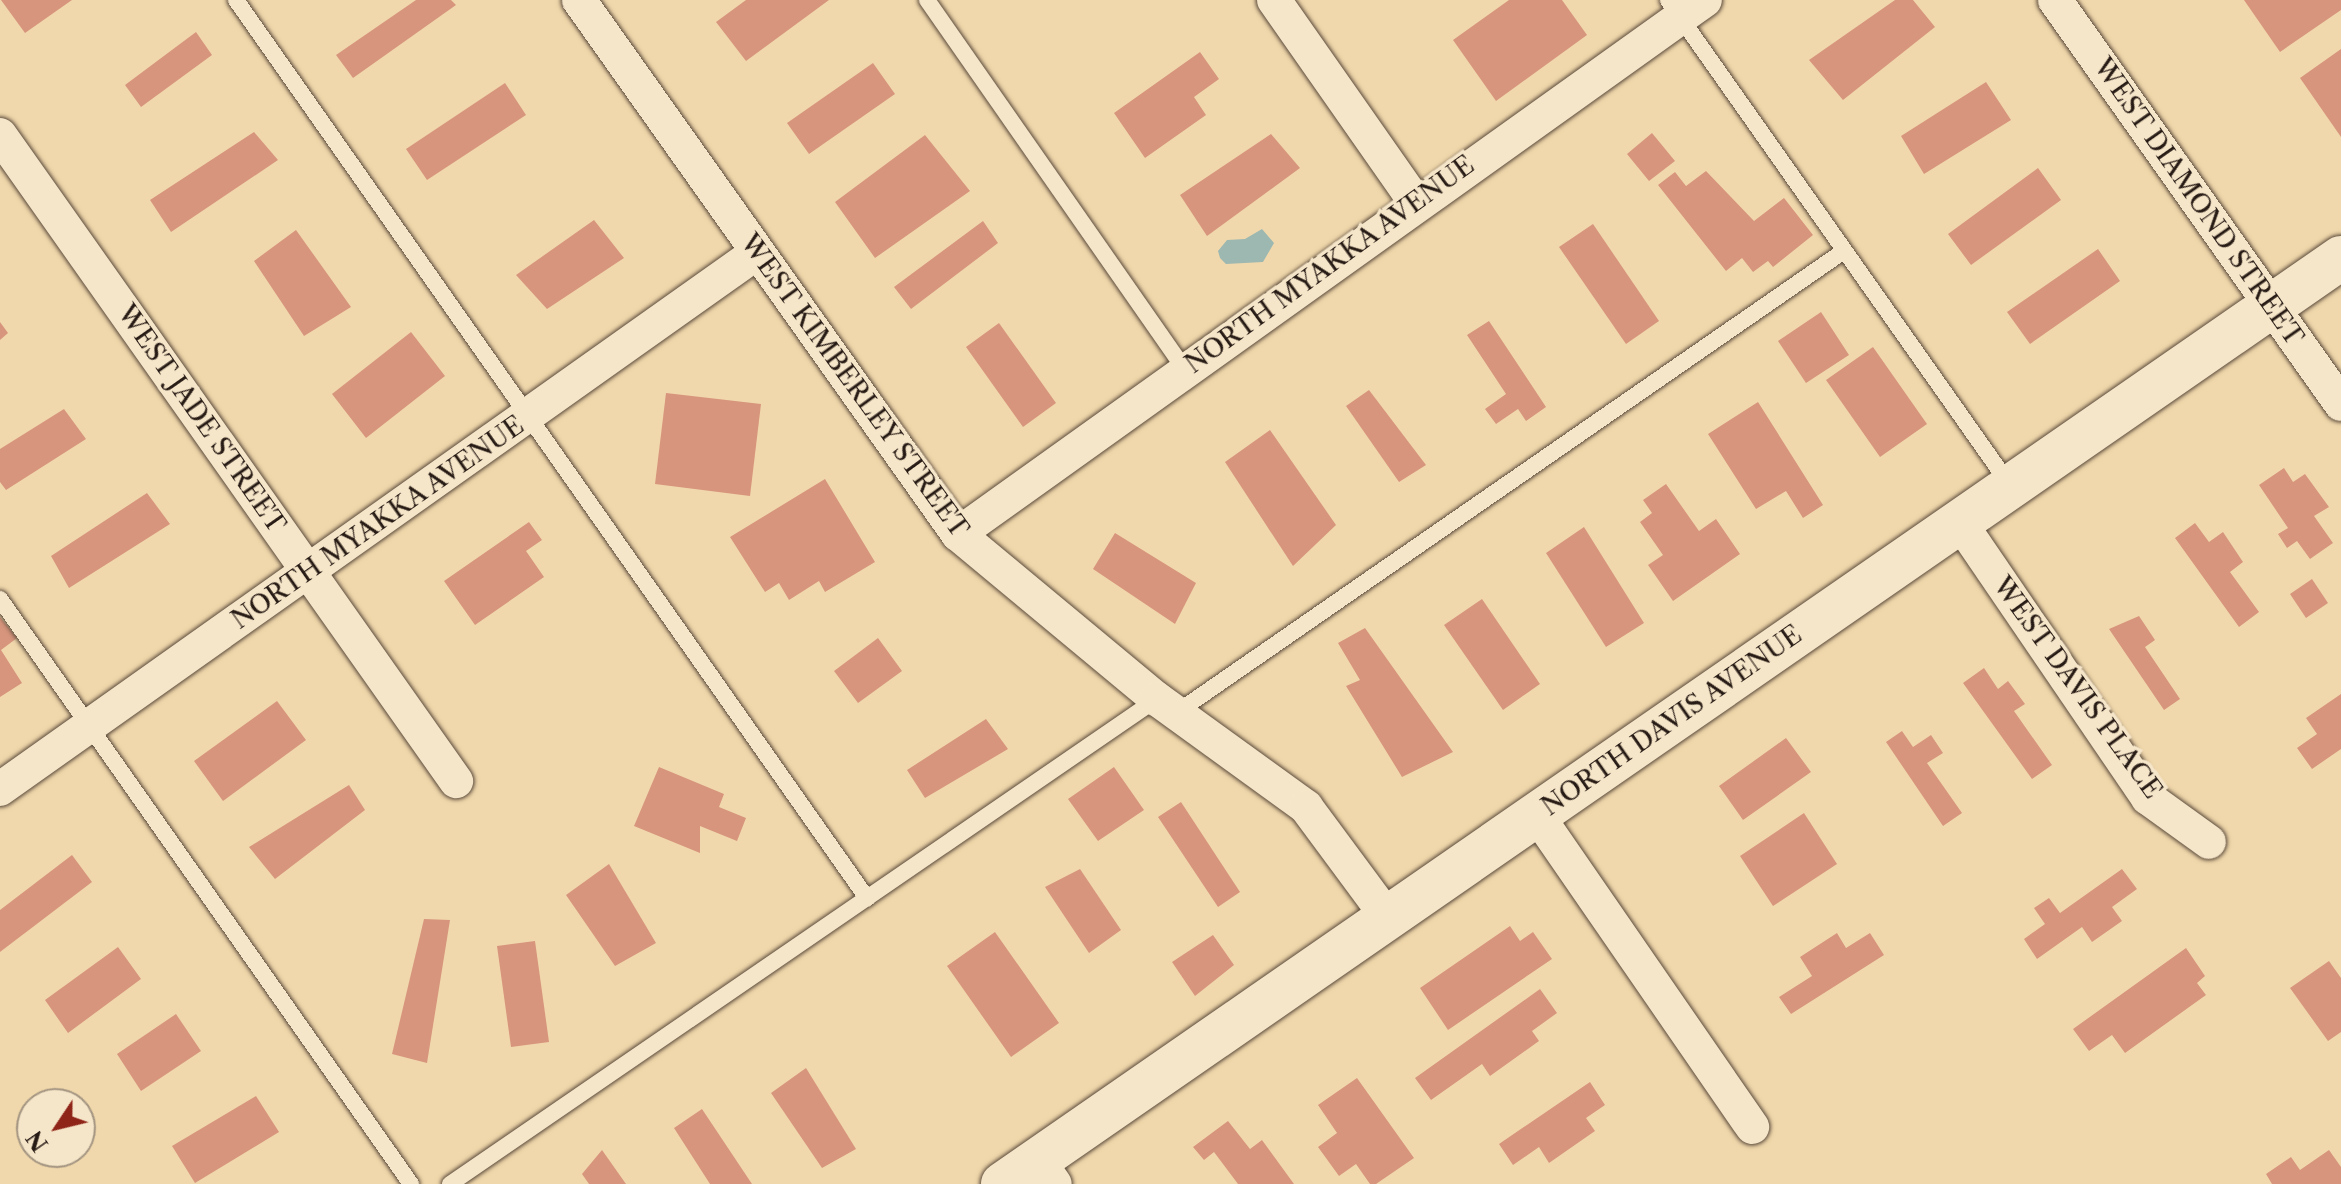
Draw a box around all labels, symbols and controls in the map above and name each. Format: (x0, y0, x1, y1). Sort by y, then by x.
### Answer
street label: WEST DIAMOND STREET (2086, 52, 2310, 352)
street label: NORTH MYAKKA AVENUE (1179, 149, 1481, 381)
street label: WEST KIMBERLEY STREET (733, 227, 975, 545)
street label: WEST JADE STREET (110, 299, 292, 539)
street label: NORTH MYAKKA AVENUE (225, 409, 531, 637)
street label: WEST DAVIS PLACE (1986, 571, 2168, 805)
street label: NORTH DAVIS AVENUE (1535, 619, 1809, 823)
north arrow (16, 1088, 96, 1168)
text: N (21, 1125, 54, 1156)

